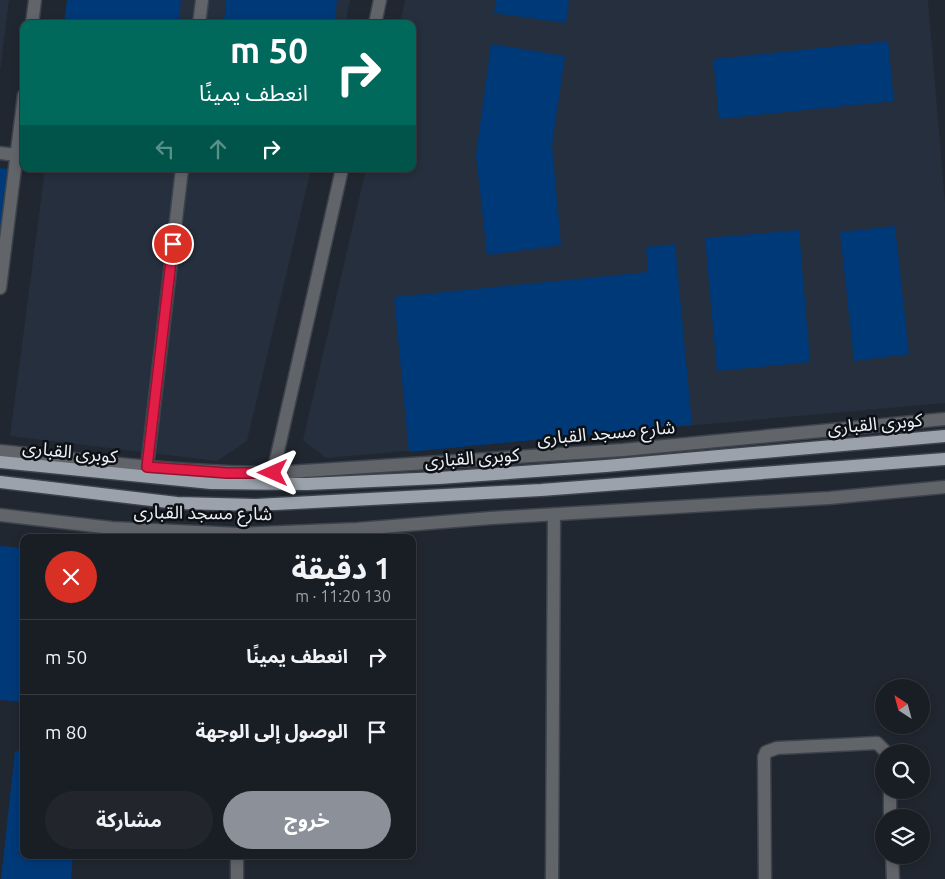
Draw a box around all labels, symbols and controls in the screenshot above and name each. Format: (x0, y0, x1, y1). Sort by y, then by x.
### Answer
text: 50 m (230, 30, 308, 70)
icon: right (326, 40, 391, 105)
text: انعطف يمينًا (199, 80, 308, 105)
icon: left (151, 135, 179, 163)
icon: ahead (204, 135, 232, 163)
icon: right (257, 135, 285, 163)
pin (152, 223, 194, 265)
icon: arrive (159, 230, 187, 258)
street label: كوبرى القبارى (827, 409, 924, 439)
street label: شارع مسجد القبارى (536, 416, 676, 453)
street label: كوبرى القبارى (21, 436, 119, 468)
street label: كوبرى القبارى (424, 444, 521, 472)
position arrow (246, 446, 298, 498)
street label: شارع مسجد القبارى (133, 501, 273, 528)
button: close (45, 551, 97, 603)
text: 1 دقيقة (291, 551, 391, 585)
text: 130 m · 11:20 (295, 587, 391, 605)
icon: right (363, 643, 391, 671)
text: انعطف يمينًا (246, 645, 348, 667)
text: 50 m (45, 646, 87, 668)
north arrow (875, 679, 930, 734)
map controls (875, 679, 930, 864)
icon: arrive (363, 718, 391, 746)
text: الوصول إلى الوجهة (196, 720, 348, 742)
text: 80 m (45, 721, 87, 743)
button: search (875, 744, 930, 799)
button: مشاركة (45, 791, 213, 849)
button: خروج (223, 791, 391, 849)
button: layers (875, 809, 930, 864)

